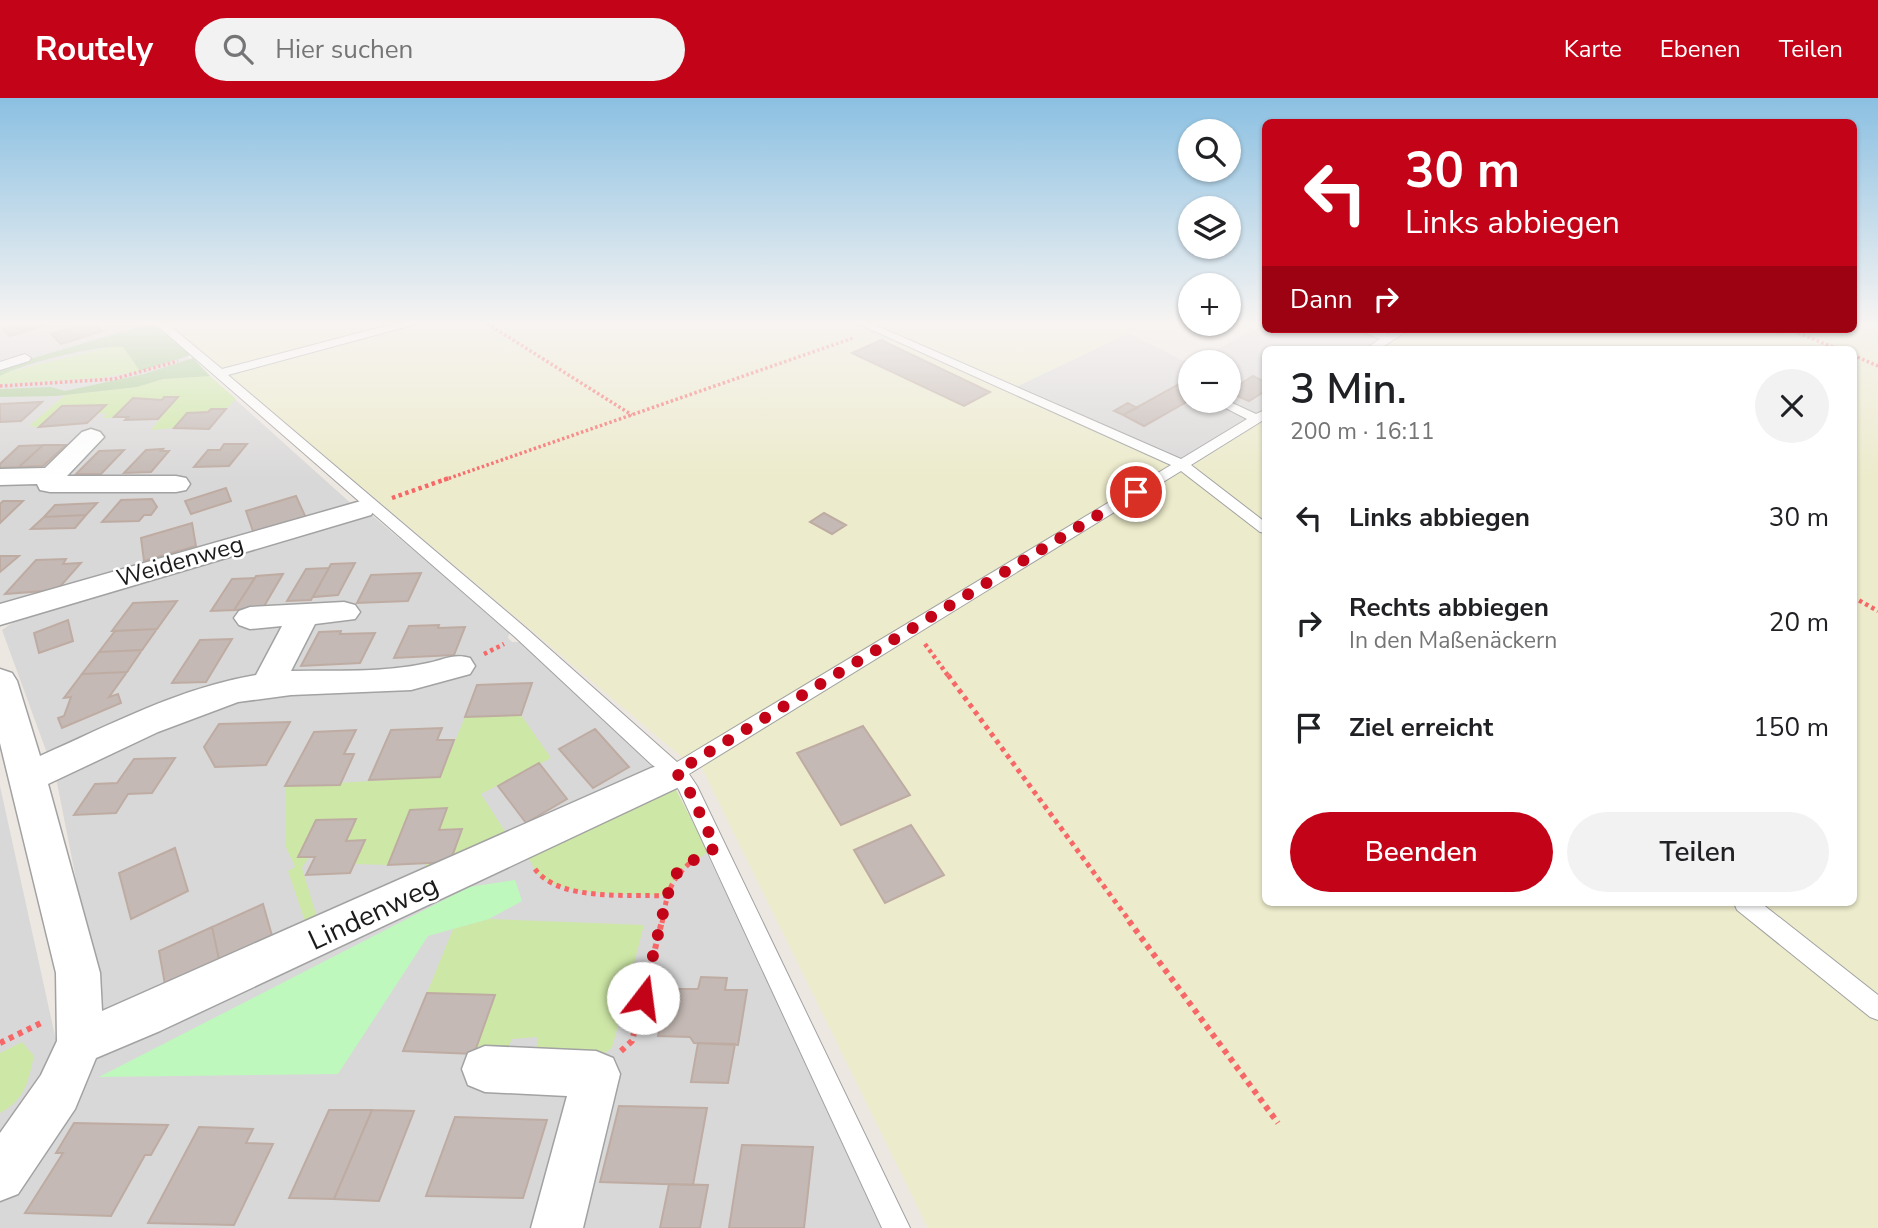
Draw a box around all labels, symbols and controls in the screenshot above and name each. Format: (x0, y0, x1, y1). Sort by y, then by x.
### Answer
search box (195, 18, 685, 81)
text: Routely (35, 27, 153, 72)
icon: search (219, 30, 257, 68)
text: Hier suchen (275, 32, 413, 67)
text: Karte (1564, 33, 1622, 65)
text: Ebenen (1660, 33, 1741, 65)
text: Teilen (1779, 33, 1843, 65)
map controls (1178, 119, 1241, 413)
button: search (1178, 119, 1241, 182)
text: 30 m (1405, 137, 1520, 204)
icon: left (1290, 147, 1381, 238)
button: layers (1178, 196, 1241, 259)
text: Links abbiegen (1405, 201, 1620, 244)
button: + (1178, 273, 1241, 336)
icon: right (1367, 280, 1405, 318)
text: Dann (1290, 282, 1353, 317)
button: − (1178, 350, 1241, 413)
text: 3 Min. (1290, 361, 1407, 418)
button: close (1755, 369, 1829, 443)
text: 200 m · 16:11 (1290, 416, 1435, 447)
pin (1106, 462, 1166, 522)
icon: arrive (1117, 473, 1155, 511)
icon: left (1290, 499, 1328, 537)
text: Links abbiegen (1349, 500, 1530, 535)
text: 30 m (1769, 500, 1829, 535)
street label: Weidenweg (113, 528, 247, 594)
text: Rechts abbiegen (1349, 590, 1549, 625)
icon: right (1290, 604, 1328, 642)
text: 20 m (1769, 605, 1829, 640)
text: In den Maßenäckern (1349, 625, 1557, 656)
icon: arrive (1290, 709, 1328, 747)
text: Ziel erreicht (1349, 710, 1493, 745)
text: 150 m (1753, 710, 1829, 745)
button: Beenden (1290, 812, 1553, 892)
button: Teilen (1567, 812, 1829, 892)
street label: Lindenweg (302, 866, 445, 960)
position arrow (606, 961, 680, 1035)

